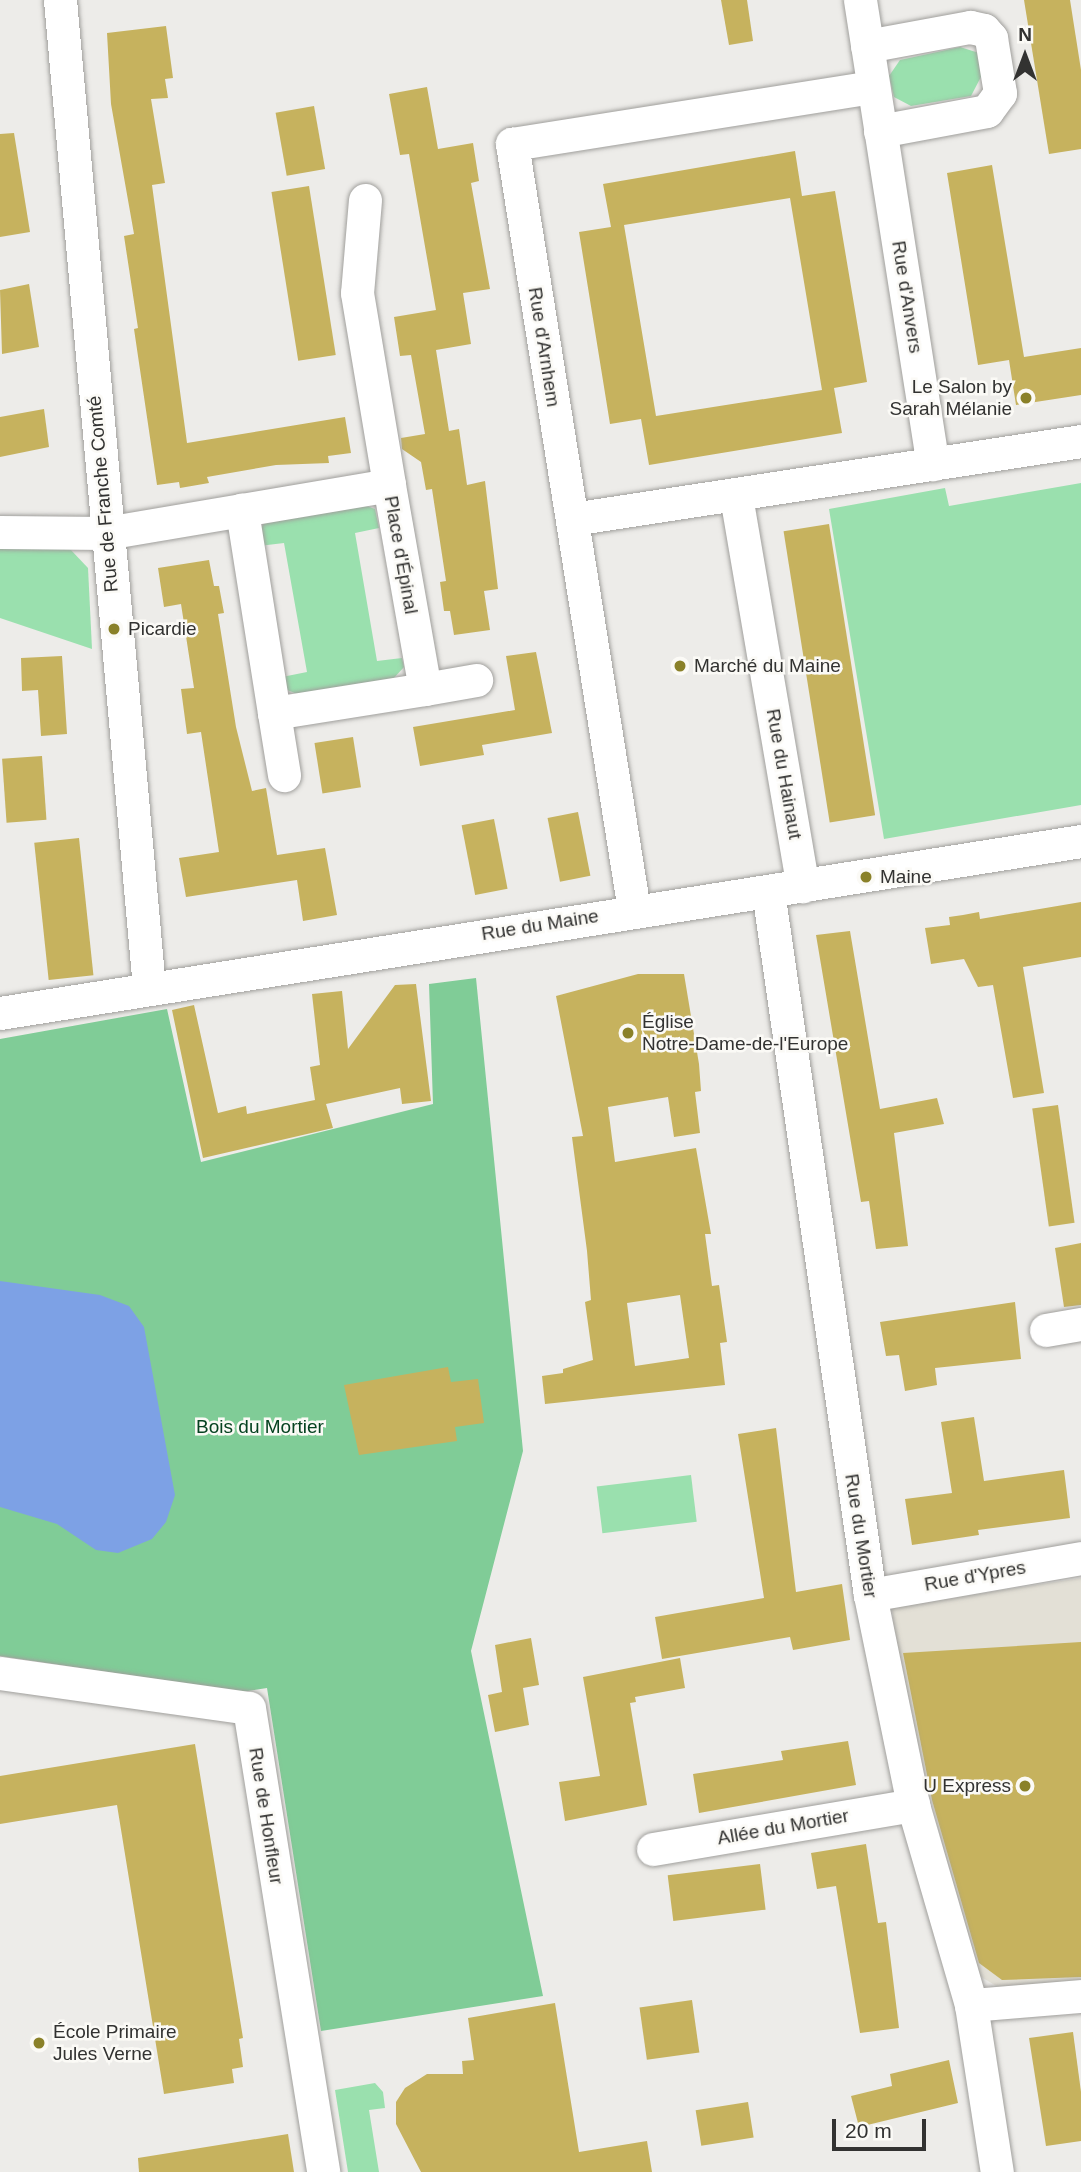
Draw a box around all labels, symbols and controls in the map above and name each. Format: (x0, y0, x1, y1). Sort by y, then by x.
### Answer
north arrow (990, 21, 1060, 91)
text: N (1018, 24, 1032, 45)
street label: Rue d'Anvers (887, 239, 927, 355)
street label: Rue d'Arnhem (523, 286, 565, 408)
place label: Le Salon by Sarah Mélanie (889, 376, 1012, 420)
marker: Le Salon by Sarah Mélanie (1018, 390, 1034, 406)
street label: Rue de Franche Comté (83, 395, 123, 593)
street label: Place d'Épinal (379, 494, 423, 616)
place label: Picardie (128, 618, 197, 640)
marker: Picardie (106, 621, 122, 637)
place label: Marché du Maine (694, 655, 841, 677)
marker: Marché du Maine (672, 658, 688, 674)
street label: Rue du Hainaut (761, 707, 807, 841)
place label: Maine (880, 866, 932, 888)
marker: Maine (858, 869, 874, 885)
street label: Rue du Maine (480, 904, 600, 946)
place label: Église Notre-Dame-de-l'Europe (642, 1011, 848, 1055)
marker: Église Notre-Dame-de-l'Europe (620, 1025, 636, 1041)
park label: Bois du Mortier (196, 1416, 324, 1438)
street label: Rue du Mortier (840, 1472, 882, 1600)
street label: Rue d'Ypres (923, 1556, 1027, 1596)
street label: Rue de Honfleur (244, 1746, 288, 1886)
place label: U Express (923, 1775, 1011, 1797)
marker: U Express (1017, 1778, 1033, 1794)
street label: Allée du Mortier (716, 1804, 850, 1850)
place label: École Primaire Jules Verne (53, 2021, 177, 2065)
marker: École Primaire Jules Verne (31, 2035, 47, 2051)
scale bar (836, 2106, 930, 2150)
text: 20 m (845, 2119, 892, 2142)

